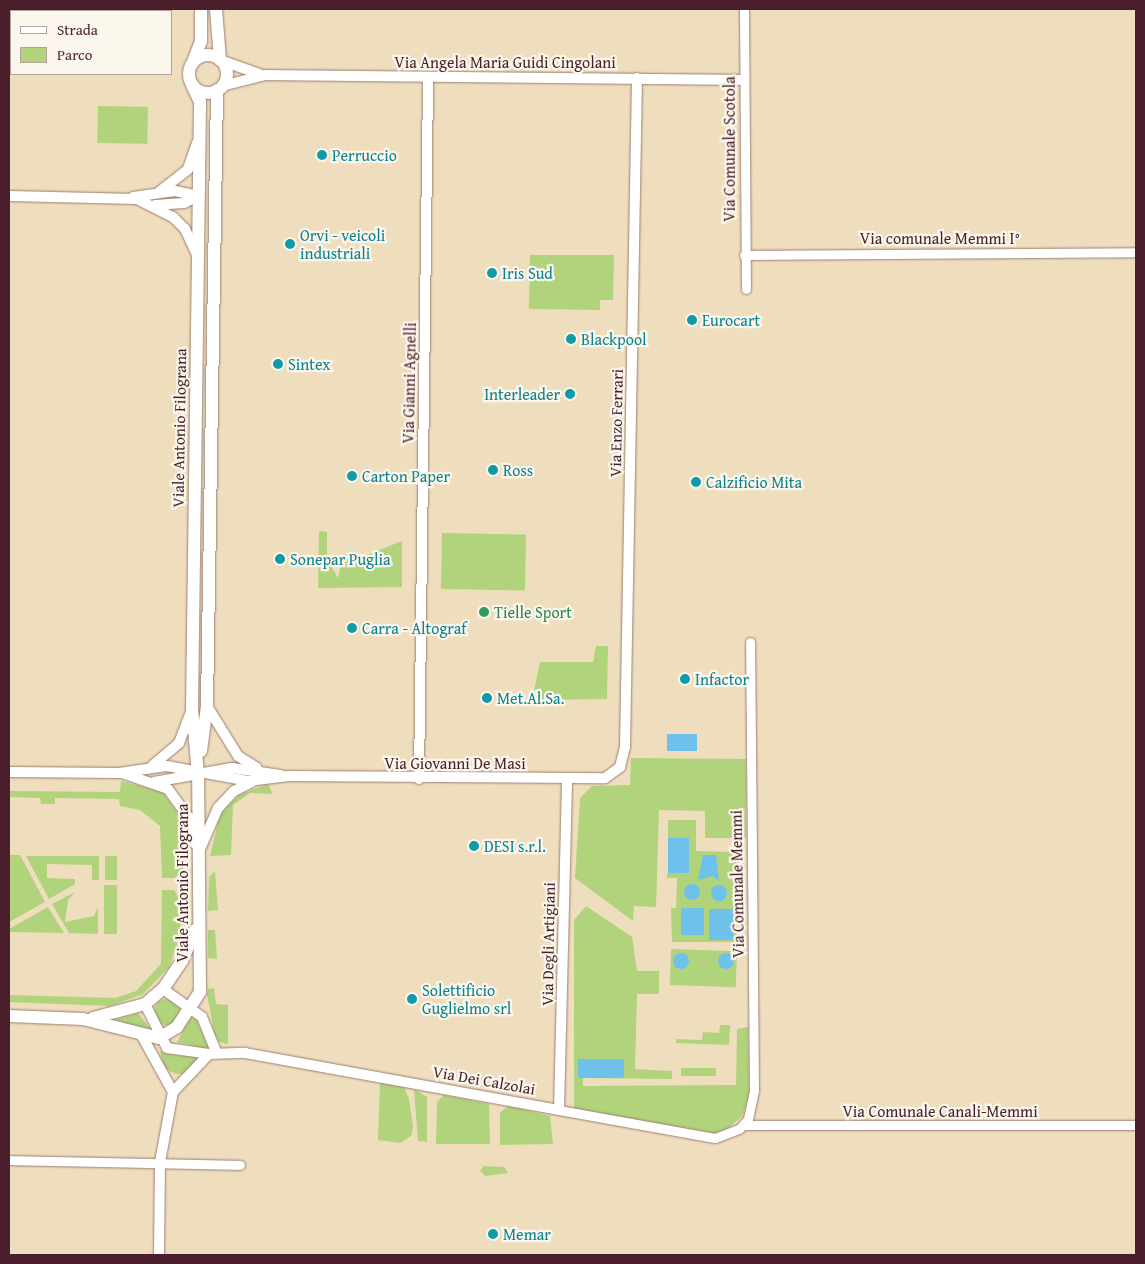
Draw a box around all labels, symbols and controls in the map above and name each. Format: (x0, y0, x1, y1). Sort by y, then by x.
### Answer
legend (10, 10, 172, 75)
text: Strada (57, 19, 98, 40)
text: Parco (57, 44, 92, 65)
street label: Via Angela Maria Guidi Cingolani (394, 52, 616, 72)
street label: Via Comunale Scotola (719, 76, 739, 222)
place label: Perruccio (332, 145, 397, 165)
marker: Perruccio (316, 149, 328, 161)
place label: Orvi - veicoli industriali (300, 225, 385, 263)
street label: Via comunale Memmi I° (860, 228, 1020, 248)
marker: Orvi - veicoli industriali (284, 238, 296, 250)
place label: Iris Sud (502, 263, 553, 283)
marker: Iris Sud (486, 267, 498, 279)
place label: Eurocart (702, 310, 760, 330)
marker: Eurocart (686, 314, 698, 326)
street label: Via Gianni Agnelli (398, 322, 420, 444)
place label: Blackpool (581, 329, 647, 349)
marker: Blackpool (565, 333, 577, 345)
street label: Viale Antonio Filograna (168, 348, 190, 508)
place label: Sintex (288, 354, 330, 374)
marker: Sintex (272, 358, 284, 370)
street label: Via Enzo Ferrari (605, 369, 627, 477)
place label: Interleader (484, 384, 560, 404)
marker: Interleader (564, 388, 576, 400)
place label: Ross (503, 460, 533, 480)
marker: Ross (487, 464, 499, 476)
place label: Carton Paper (362, 466, 450, 486)
marker: Carton Paper (346, 470, 358, 482)
place label: Calzificio Mita (706, 472, 802, 492)
marker: Calzificio Mita (690, 476, 702, 488)
place label: Sonepar Puglia (290, 549, 391, 569)
marker: Sonepar Puglia (274, 553, 286, 565)
place label: Tielle Sport (494, 602, 572, 622)
marker: Tielle Sport (478, 606, 490, 618)
place label: Carra - Altograf (362, 618, 466, 638)
marker: Carra - Altograf (346, 622, 358, 634)
place label: Infactor (695, 669, 749, 689)
marker: Infactor (679, 673, 691, 685)
place label: Met.Al.Sa. (497, 688, 564, 708)
marker: Met.Al.Sa. (481, 692, 493, 704)
street label: Via Giovanni De Masi (384, 753, 526, 773)
street label: Viale Antonio Filograna (172, 803, 192, 963)
street label: Via Comunale Memmi (726, 810, 748, 958)
place label: DESI s.r.l. (484, 836, 546, 856)
marker: DESI s.r.l. (468, 840, 480, 852)
street label: Via Degli Artigiani (537, 882, 559, 1006)
place label: Solettificio Guglielmo srl (422, 980, 511, 1018)
marker: Solettificio Guglielmo srl (406, 993, 418, 1005)
street label: Via Dei Calzolai (431, 1062, 537, 1098)
street label: Via Comunale Canali-Memmi (842, 1101, 1038, 1121)
place label: Memar (503, 1224, 551, 1244)
marker: Memar (487, 1228, 499, 1240)

